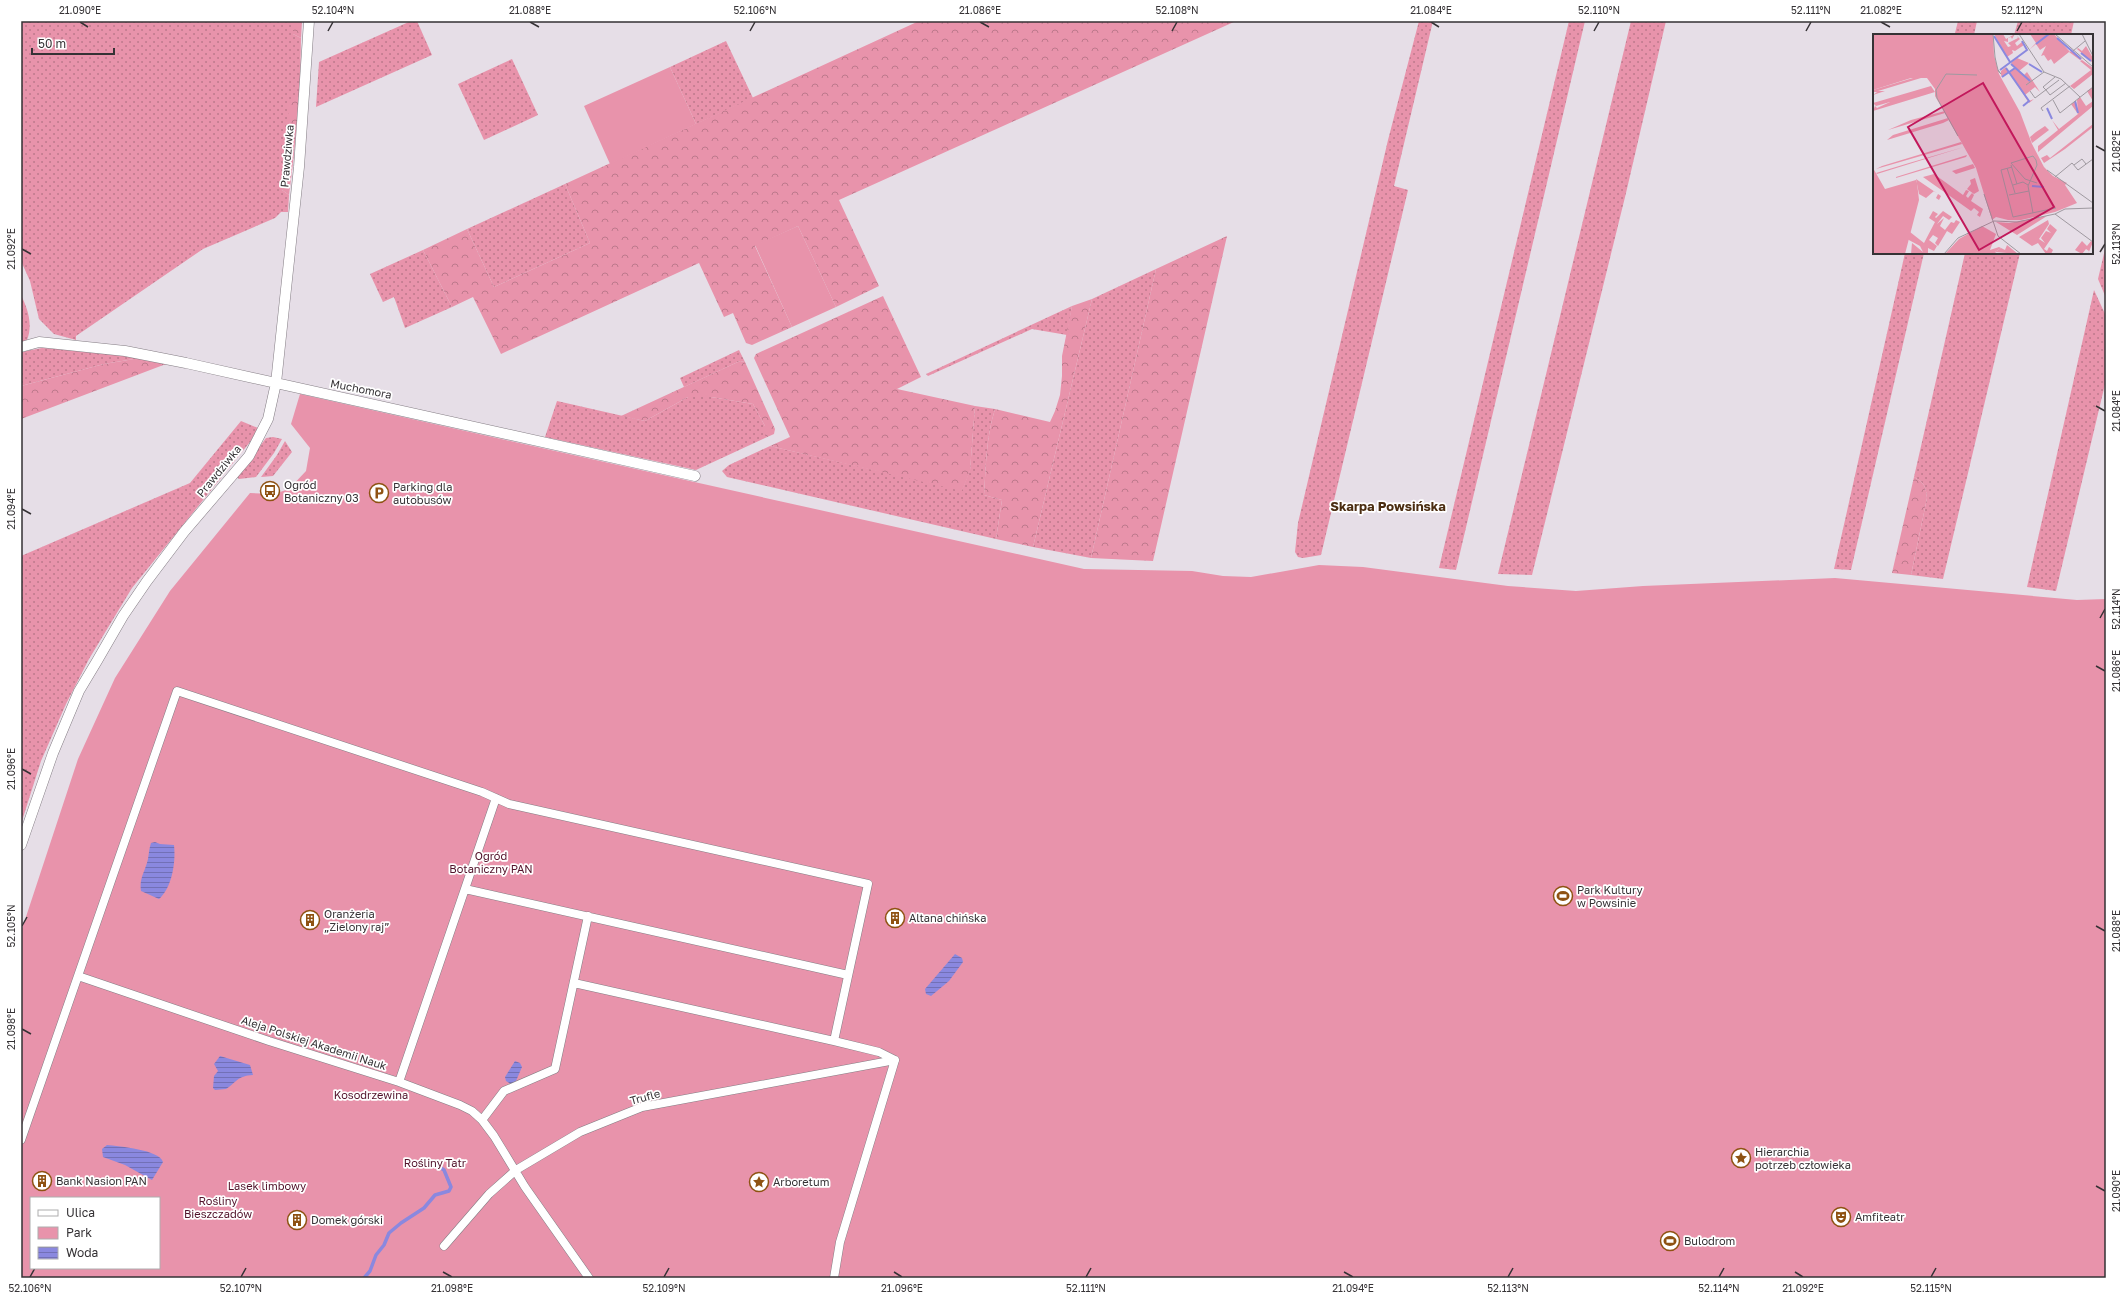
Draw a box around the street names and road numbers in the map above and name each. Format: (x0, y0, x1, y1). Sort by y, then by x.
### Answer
street label: Prawdziwka (277, 124, 296, 188)
street label: Muchomora (329, 376, 393, 401)
street label: Prawdziwka (194, 442, 243, 499)
street label: Aleja Polskiej Akademii Nauk (240, 1013, 388, 1072)
street label: Trufle (628, 1086, 661, 1107)

